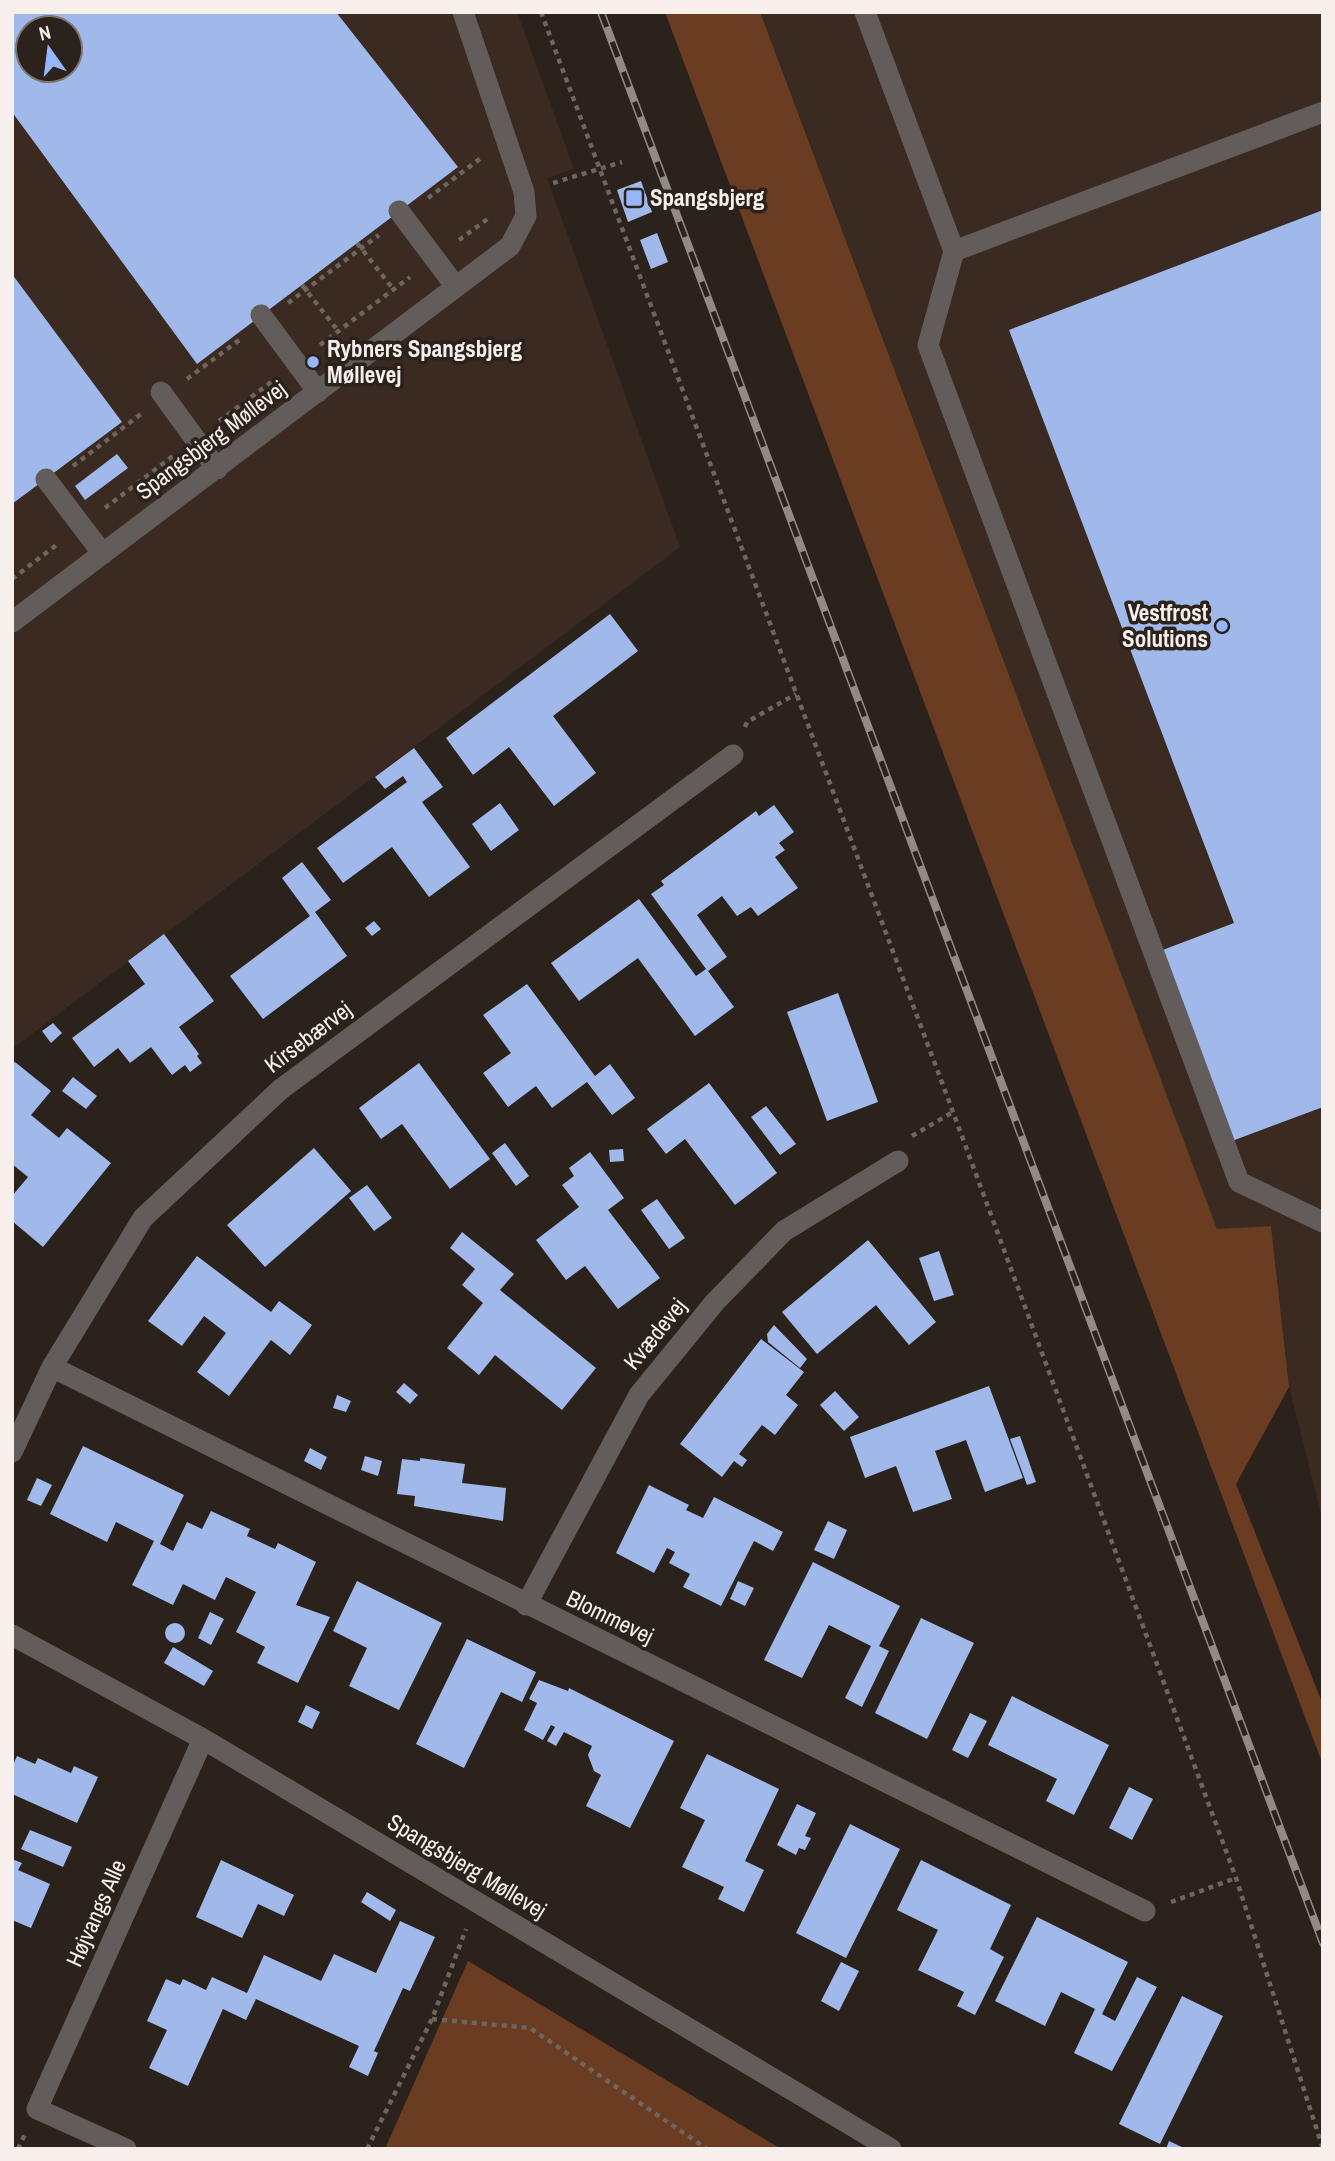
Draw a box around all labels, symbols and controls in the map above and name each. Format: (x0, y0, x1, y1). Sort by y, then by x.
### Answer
north arrow (14, 14, 84, 84)
text: N (36, 19, 53, 46)
place label: Spangsbjerg (650, 182, 765, 213)
marker: Spangsbjerg (624, 188, 644, 208)
place label: Rybners Spangsbjerg Møllevej (327, 333, 522, 390)
marker: Rybners Spangsbjerg Møllevej (305, 354, 321, 370)
street label: Spangsbjerg Møllevej (129, 373, 292, 506)
place label: Vestfrost Solutions (1122, 597, 1208, 654)
marker: Vestfrost Solutions (1214, 618, 1230, 634)
street label: Kirsebærvej (258, 994, 358, 1080)
street label: Kvædevej (616, 1291, 693, 1376)
street label: Blommevej (562, 1582, 659, 1651)
street label: Spangsbjerg Møllevej (382, 1806, 553, 1925)
street label: Højvangs Alle (58, 1854, 133, 1971)

